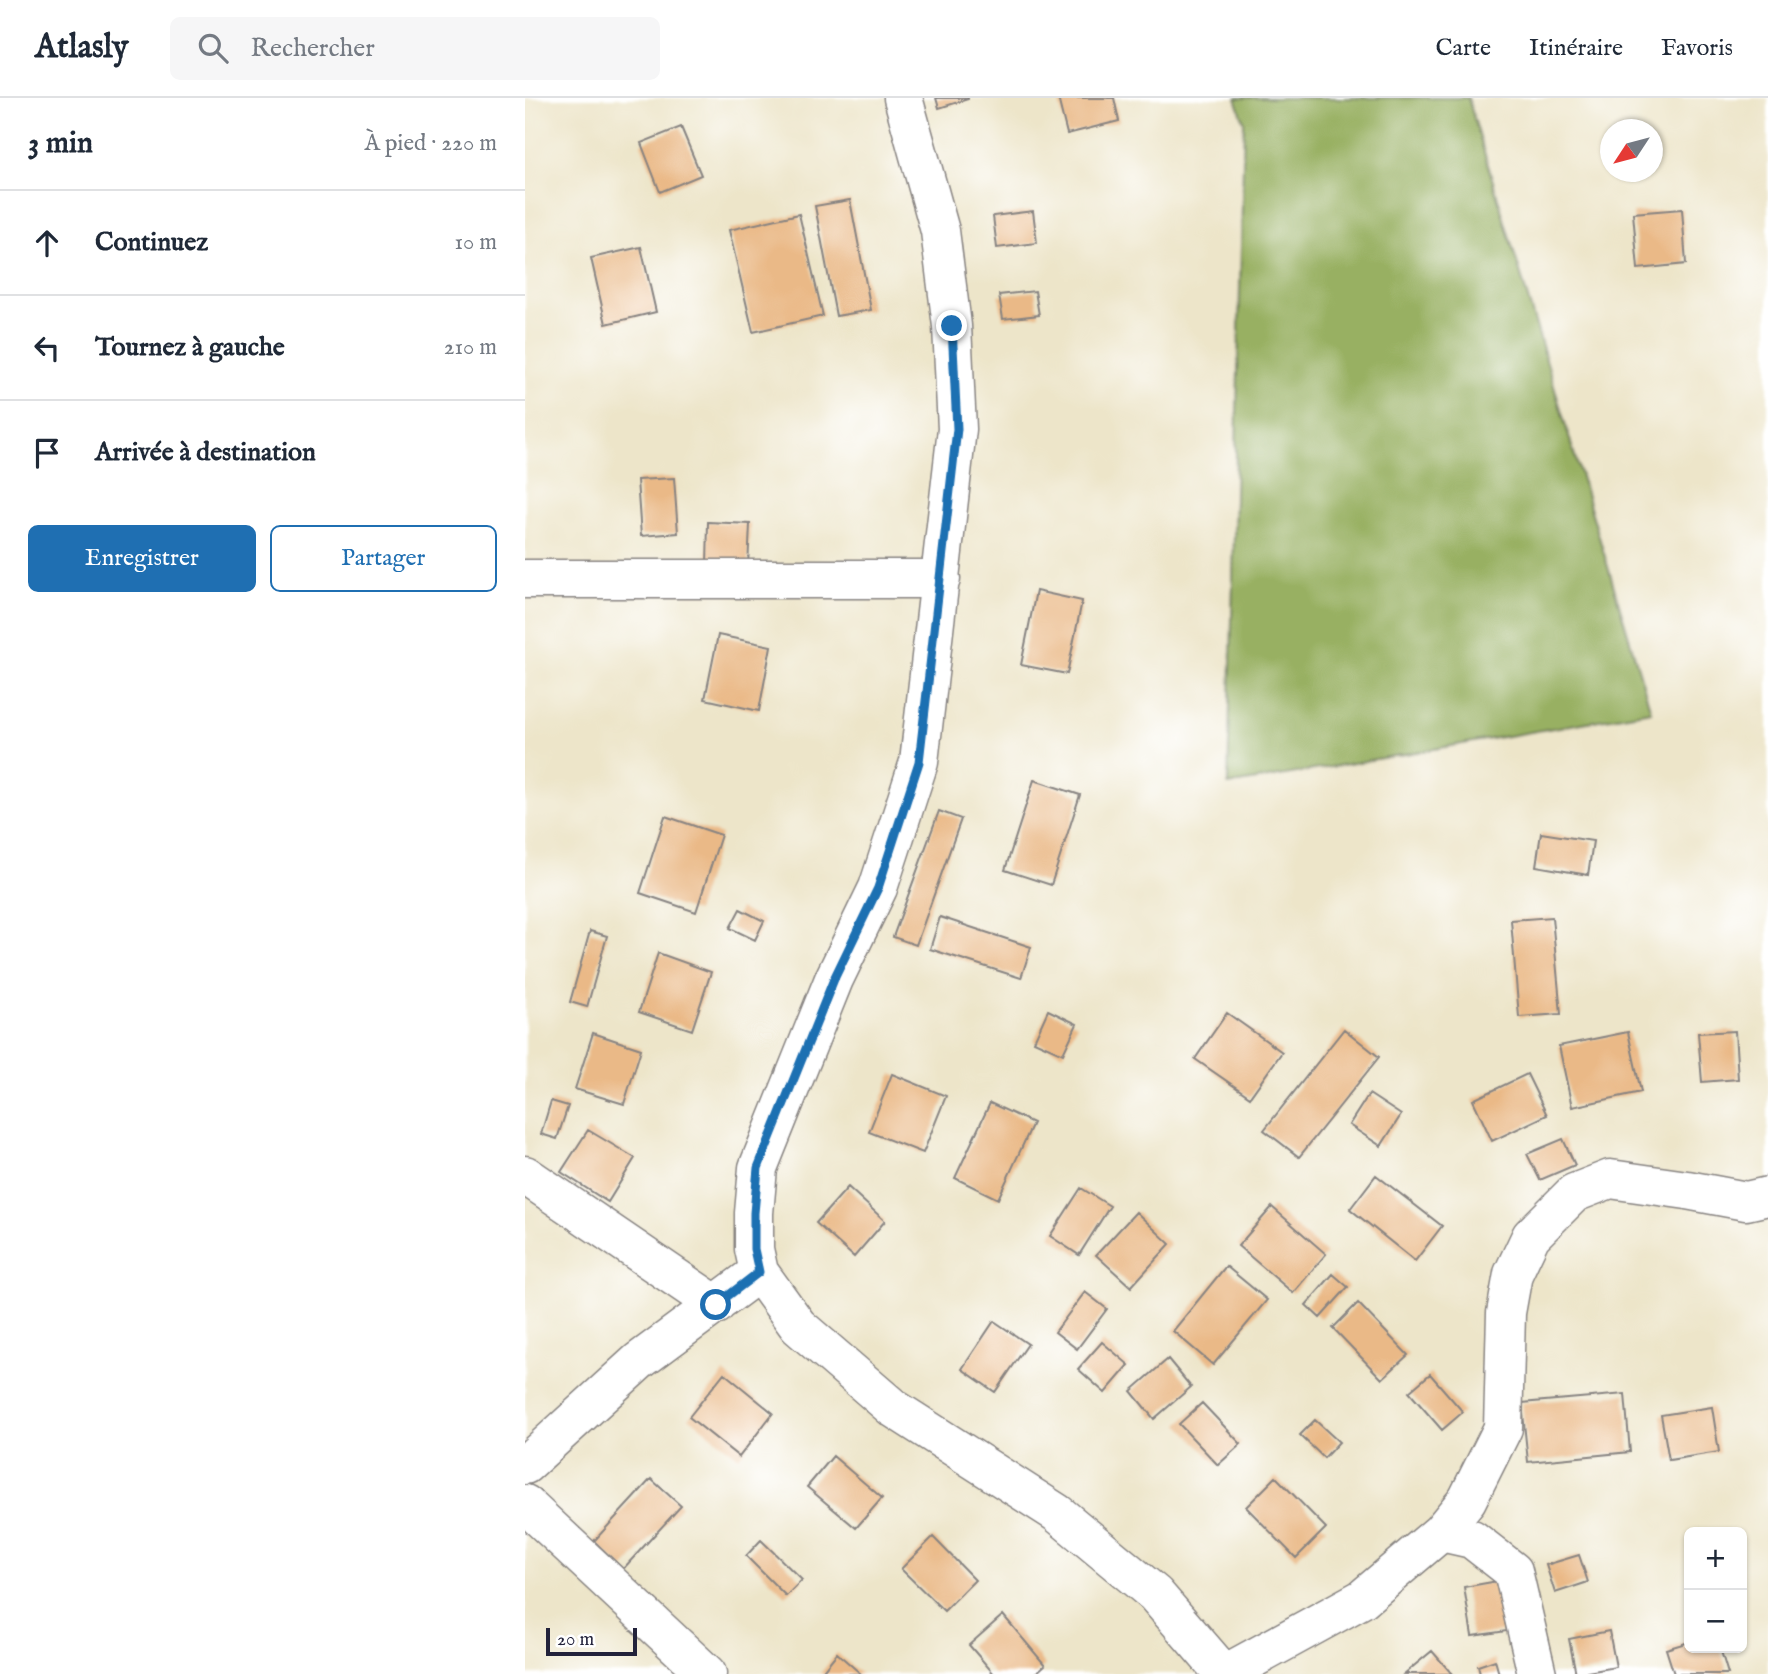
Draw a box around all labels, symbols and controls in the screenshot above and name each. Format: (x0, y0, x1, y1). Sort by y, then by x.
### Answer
search box (170, 17, 660, 80)
text: Atlasly (35, 27, 128, 69)
icon: search (194, 29, 232, 67)
text: Rechercher (250, 32, 375, 65)
text: Carte (1435, 33, 1491, 64)
text: Itinéraire (1529, 33, 1623, 64)
text: Favoris (1661, 33, 1733, 64)
north arrow (1600, 119, 1663, 182)
text: 3 min (28, 125, 93, 163)
text: À pied · 220 m (364, 129, 497, 158)
icon: ahead (28, 224, 66, 262)
text: Continuez (95, 226, 208, 259)
text: 10 m (454, 228, 497, 257)
route end (936, 310, 967, 341)
icon: left (28, 329, 66, 367)
text: Tournez à gauche (95, 331, 285, 364)
text: 210 m (444, 333, 497, 362)
icon: arrive (28, 434, 66, 472)
text: Arrivée à destination (95, 436, 316, 469)
button: Enregistrer (28, 525, 256, 592)
button: Partager (270, 525, 497, 592)
route start (700, 1289, 731, 1320)
map controls (1684, 1527, 1747, 1653)
button: + (1684, 1527, 1747, 1590)
button: − (1684, 1590, 1747, 1653)
scale bar (546, 1625, 637, 1657)
text: 20 m (557, 1628, 594, 1652)

